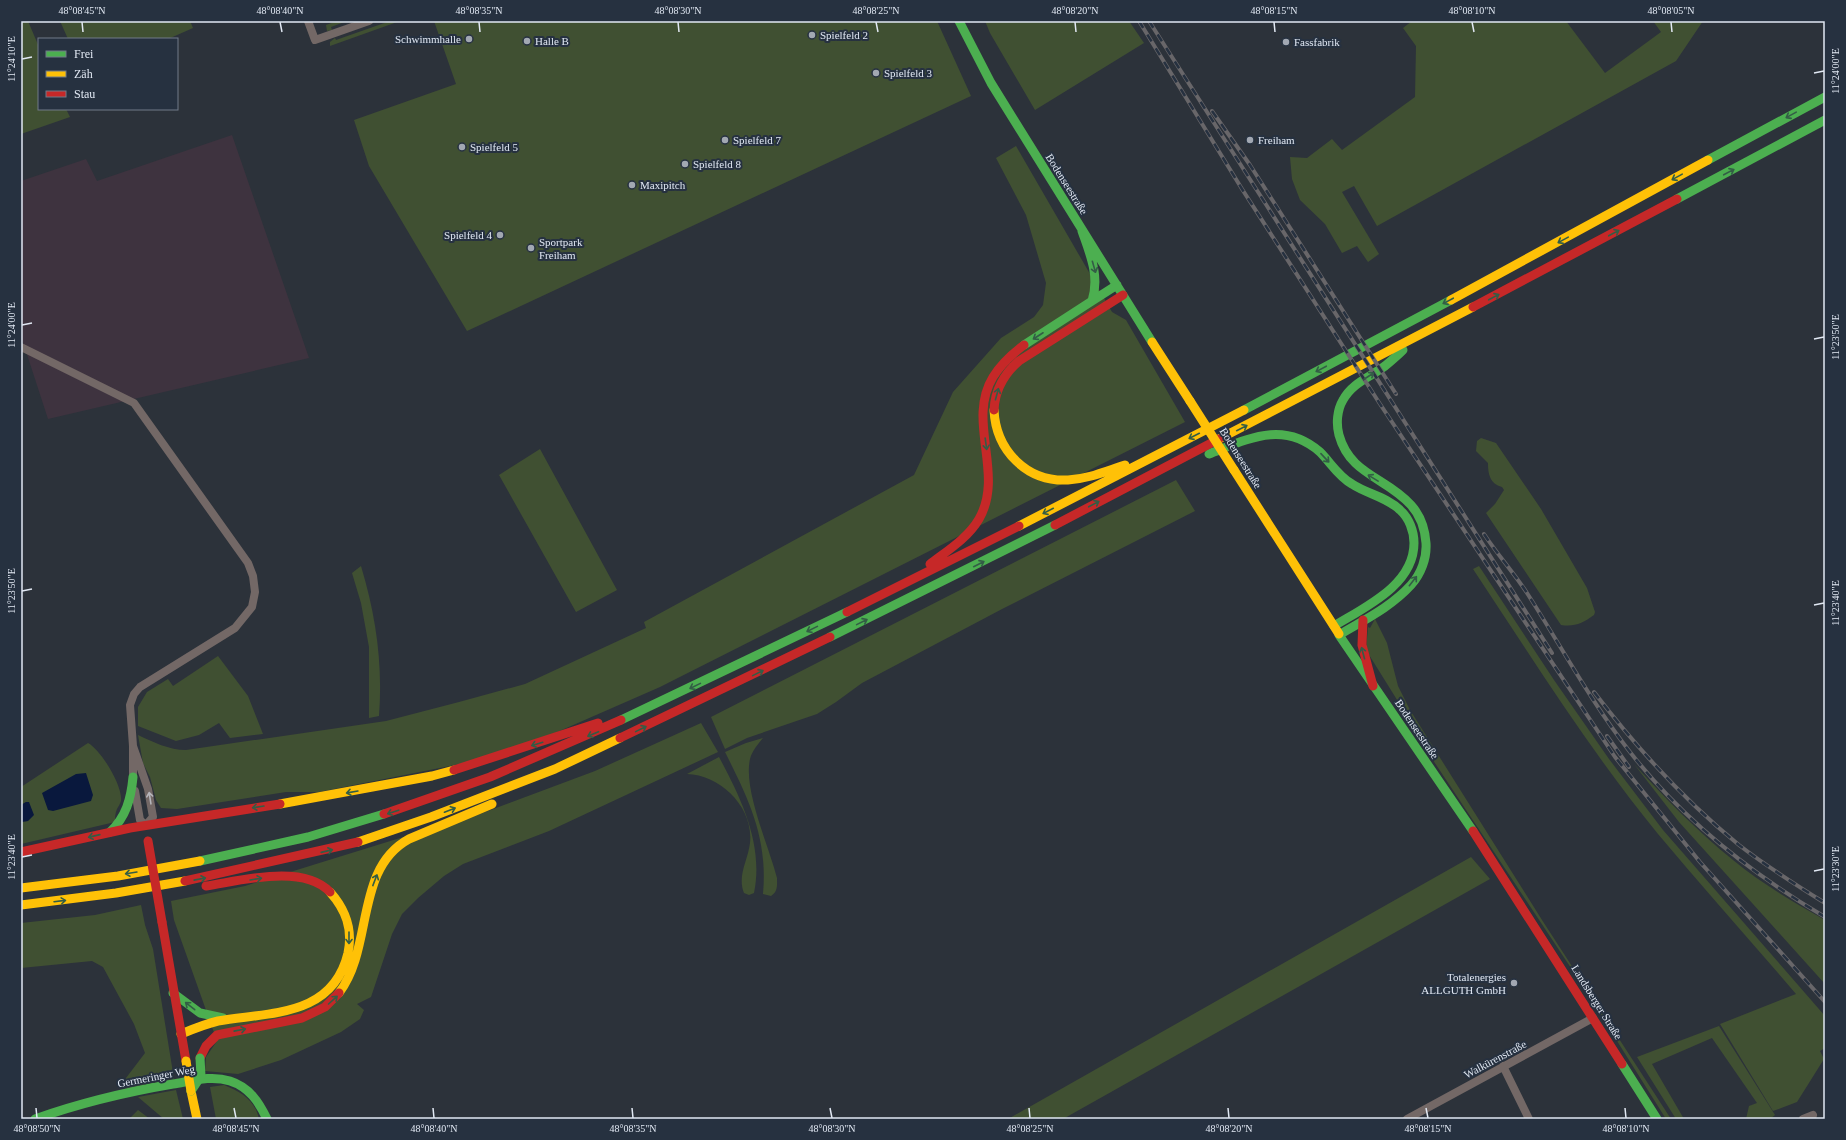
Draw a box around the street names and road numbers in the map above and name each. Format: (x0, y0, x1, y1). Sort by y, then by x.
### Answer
street label: Bodenseestraße (1044, 152, 1090, 217)
street label: Bodenseestraße (1218, 426, 1264, 491)
street label: Bodenseestraße (1393, 697, 1441, 761)
street label: Landsberger Straße (1569, 963, 1625, 1042)
street label: Walkürenstraße (1462, 1038, 1528, 1080)
street label: Germeringer Weg (116, 1063, 196, 1089)

